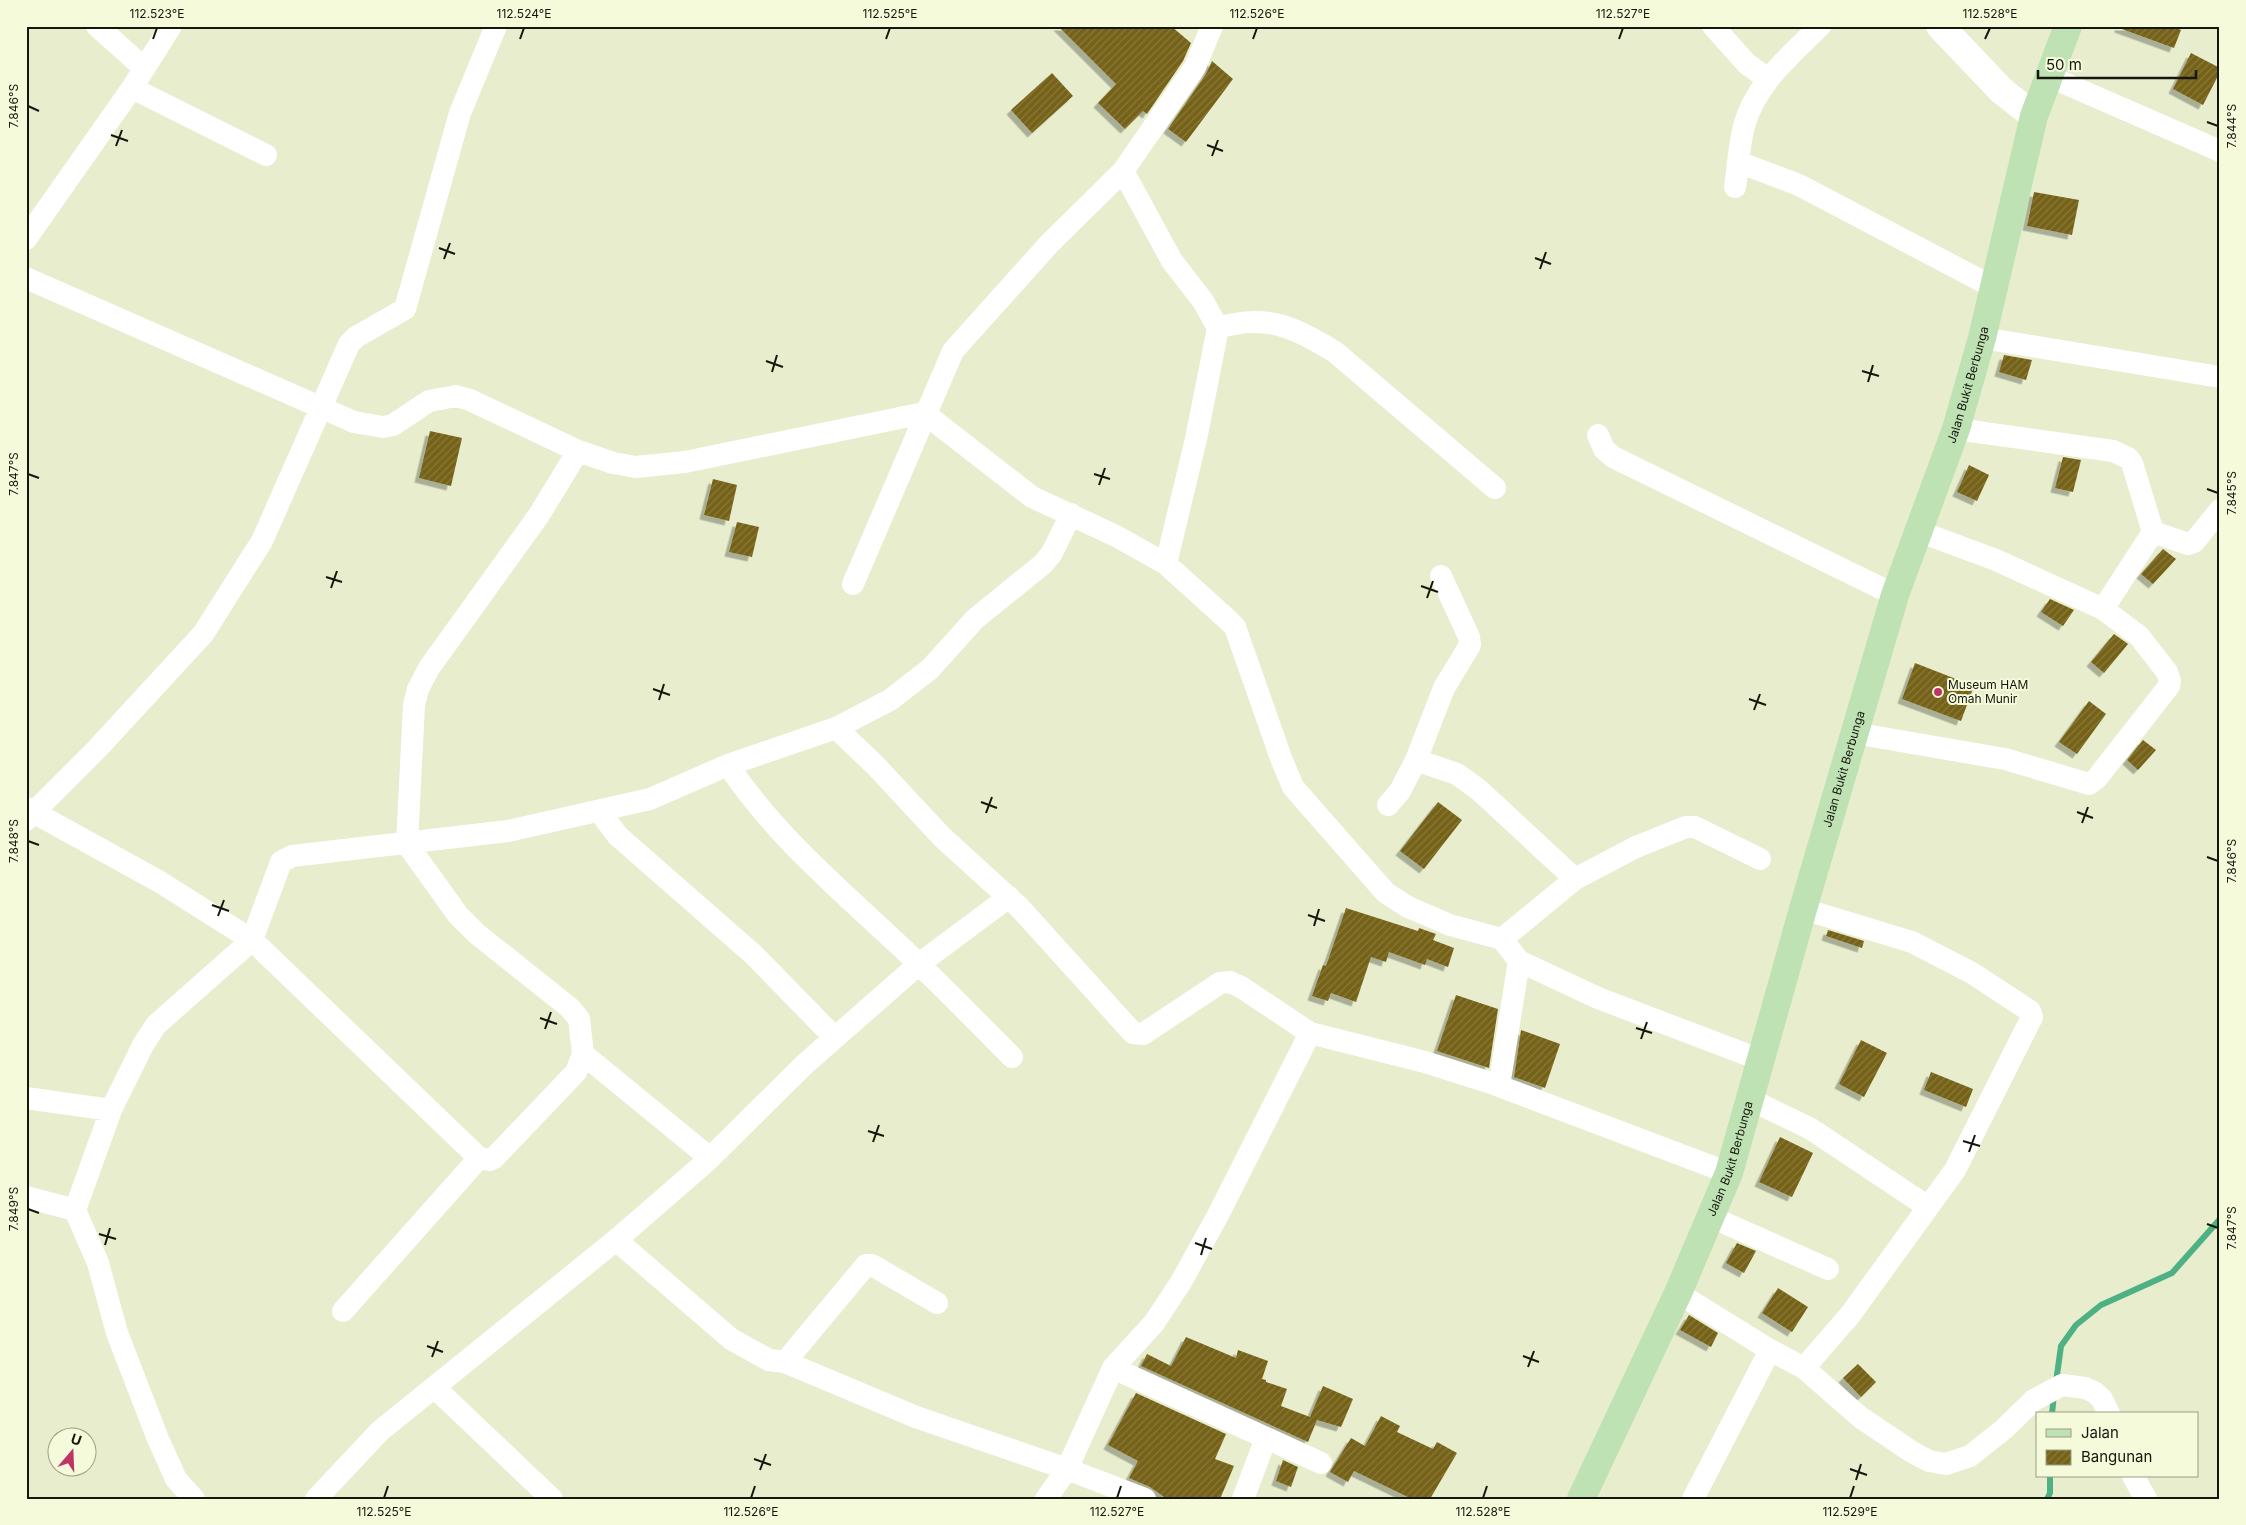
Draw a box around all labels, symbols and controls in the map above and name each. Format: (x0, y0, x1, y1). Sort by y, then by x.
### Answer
text: 112.523°E (130, 6, 184, 21)
text: 112.524°E (497, 6, 552, 21)
text: 112.525°E (863, 6, 917, 21)
text: 112.526°E (1229, 6, 1285, 21)
text: 112.527°E (1596, 6, 1650, 21)
text: 112.528°E (1963, 6, 2017, 21)
scale bar (2038, 48, 2196, 80)
text: 50 m (2046, 55, 2082, 74)
text: 7.846°S (6, 84, 21, 128)
text: 7.844°S (2224, 104, 2239, 148)
street label: Jalan Bukit Berbunga (1943, 325, 1991, 445)
text: 7.847°S (6, 452, 21, 496)
text: 7.845°S (2224, 471, 2239, 515)
place label: Museum HAM Omah Munir (1948, 677, 2028, 706)
marker: Museum HAM Omah Munir (1932, 686, 1944, 698)
street label: Jalan Bukit Berbunga (1819, 709, 1868, 829)
text: 7.848°S (6, 819, 21, 863)
text: 7.846°S (2224, 839, 2239, 883)
street label: Jalan Bukit Berbunga (1703, 1099, 1756, 1219)
text: 7.849°S (6, 1187, 21, 1231)
text: 7.847°S (2224, 1206, 2239, 1250)
legend (2036, 1412, 2198, 1478)
text: Jalan (2081, 1423, 2119, 1442)
north arrow (48, 1428, 98, 1478)
text: U (69, 1430, 84, 1449)
text: Bangunan (2081, 1447, 2152, 1466)
text: 112.525°E (357, 1504, 411, 1519)
text: 112.526°E (723, 1504, 779, 1519)
text: 112.527°E (1090, 1504, 1144, 1519)
text: 112.528°E (1456, 1504, 1510, 1519)
text: 112.529°E (1822, 1504, 1878, 1519)

